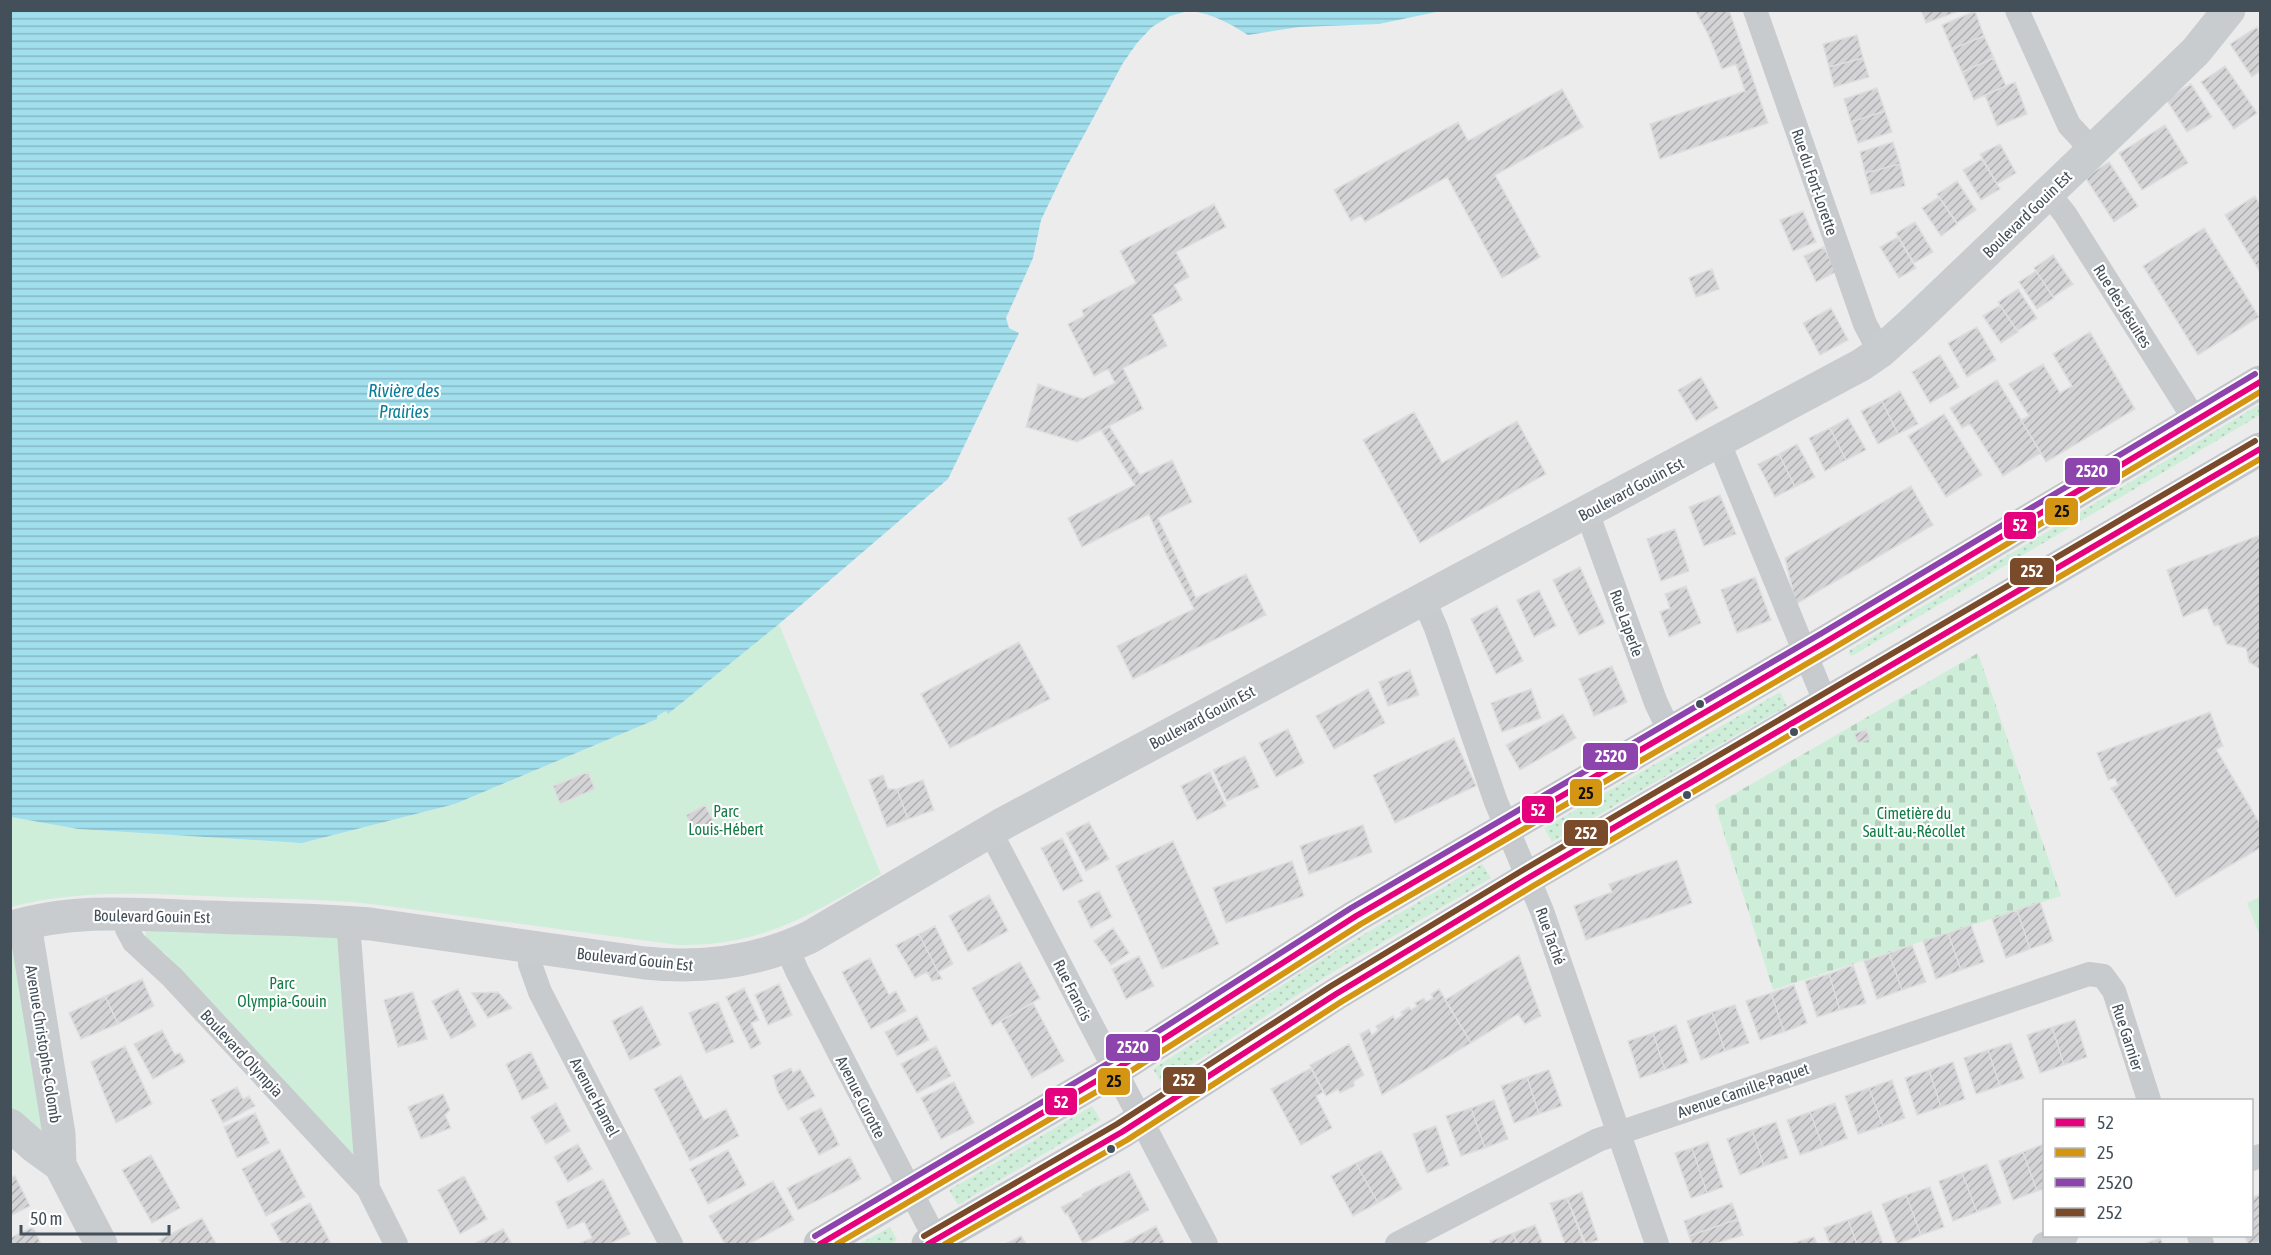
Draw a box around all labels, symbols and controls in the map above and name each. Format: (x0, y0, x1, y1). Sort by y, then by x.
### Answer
street label: Rue du Fort-Lorette (1788, 126, 1842, 238)
street label: Boulevard Gouin Est (1979, 167, 2076, 261)
street label: Rue des Jésuites (2090, 261, 2156, 351)
water label: Rivière des Prairies (368, 380, 440, 422)
street label: Boulevard Gouin Est (1575, 453, 1687, 524)
line badge: 252O (2064, 457, 2121, 486)
text: 252O (2076, 462, 2108, 480)
line badge: 25 (2044, 497, 2079, 526)
text: 25 (2054, 502, 2070, 520)
line badge: 52 (2003, 511, 2037, 540)
text: 52 (2012, 516, 2028, 534)
line badge: 252 (2009, 557, 2055, 586)
text: 252 (2021, 562, 2043, 580)
street label: Rue Laperle (1606, 587, 1647, 659)
street label: Boulevard Gouin Est (1146, 681, 1258, 752)
unlabelled marker (1694, 698, 1706, 710)
unlabelled marker (1788, 726, 1800, 738)
line badge: 252O (1582, 742, 1639, 771)
text: 252O (1595, 747, 1627, 765)
line badge: 25 (1569, 778, 1603, 807)
text: 25 (1578, 784, 1594, 802)
unlabelled marker (1681, 789, 1693, 801)
line badge: 52 (1521, 795, 1555, 824)
text: 52 (1530, 801, 1546, 819)
park label: Parc Louis-Hébert (688, 802, 764, 838)
park label: Cimetière du Sault-au-Récollet (1863, 804, 1966, 840)
line badge: 252 (1563, 819, 1609, 847)
text: 252 (1575, 824, 1597, 842)
street label: Rue Taché (1532, 905, 1570, 967)
street label: Boulevard Gouin Est (93, 906, 211, 926)
street label: Boulevard Gouin Est (576, 944, 694, 974)
street label: Rue Francis (1050, 956, 1096, 1024)
street label: Avenue Christophe-Colomb (22, 964, 65, 1124)
park label: Parc Olympia-Gouin (237, 974, 327, 1011)
street label: Rue Garnier (2109, 1001, 2147, 1073)
street label: Boulevard Olympia (196, 1006, 287, 1101)
line badge: 252O (1105, 1033, 1161, 1062)
text: 252O (1117, 1038, 1149, 1056)
street label: Avenue Curotte (833, 1053, 889, 1141)
street label: Avenue Hamel (567, 1055, 624, 1140)
street label: Avenue Camille-Paquet (1675, 1059, 1812, 1122)
line badge: 252 (1162, 1066, 1207, 1095)
line badge: 25 (1097, 1067, 1131, 1096)
text: 252 (1173, 1071, 1195, 1089)
text: 25 (1106, 1072, 1122, 1090)
line badge: 52 (1044, 1087, 1078, 1116)
text: 52 (1053, 1093, 1069, 1111)
legend (2043, 1099, 2253, 1237)
text: 52 (2097, 1112, 2114, 1133)
text: 25 (2097, 1142, 2114, 1163)
unlabelled marker (1105, 1143, 1117, 1155)
text: 252O (2097, 1172, 2133, 1193)
scale bar (21, 1198, 170, 1236)
text: 252 (2097, 1202, 2122, 1223)
text: 50 m (30, 1208, 62, 1229)

